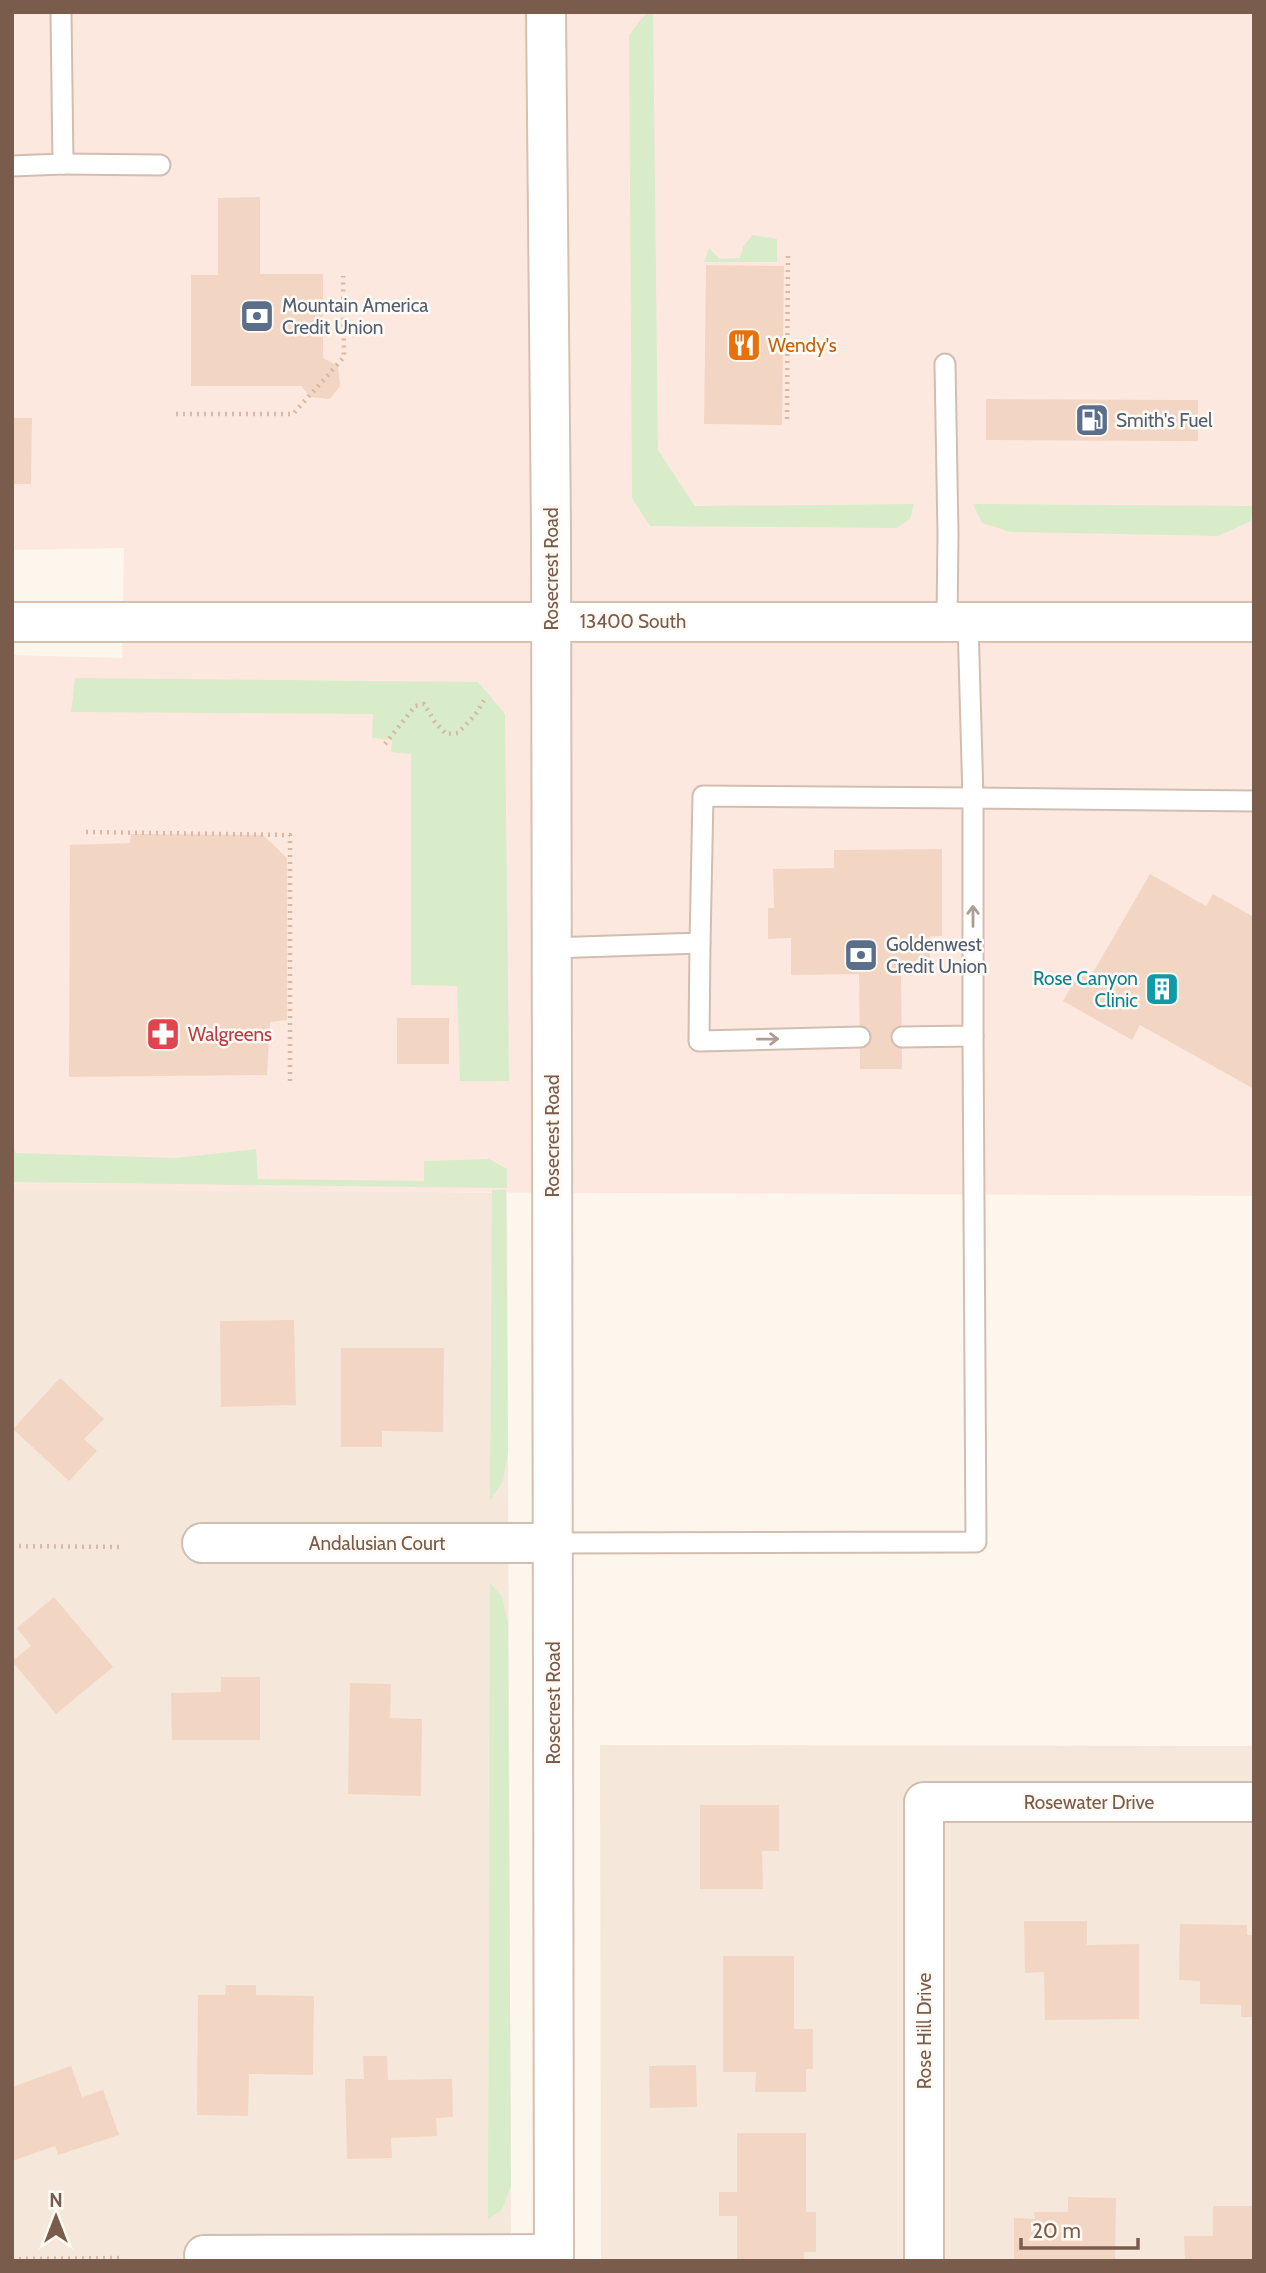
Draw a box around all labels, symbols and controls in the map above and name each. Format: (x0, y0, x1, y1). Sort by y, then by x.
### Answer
place label: Mountain America Credit Union (282, 294, 428, 339)
bank icon: Mountain America Credit Union (238, 297, 276, 335)
restaurant icon: Wendy's (725, 326, 763, 364)
place label: Wendy's (768, 334, 837, 357)
fuel station icon: Smith's Fuel (1073, 401, 1111, 439)
place label: Smith's Fuel (1116, 409, 1213, 432)
street label: Rosecrest Road (540, 507, 563, 631)
street label: 13400 South (580, 610, 686, 633)
one-way arrow (966, 905, 980, 928)
place label: Goldenwest Credit Union (886, 933, 987, 978)
bank icon: Goldenwest Credit Union (842, 936, 880, 974)
place label: Rose Canyon Clinic (1033, 967, 1138, 1012)
building icon: Rose Canyon Clinic (1143, 970, 1181, 1008)
pharmacy icon: Walgreens (144, 1015, 182, 1053)
place label: Walgreens (188, 1023, 272, 1046)
one-way arrow (756, 1033, 779, 1046)
street label: Rosecrest Road (541, 1074, 564, 1198)
street label: Andalusian Court (309, 1532, 446, 1555)
street label: Rosecrest Road (542, 1641, 565, 1765)
street label: Rosewater Drive (1024, 1791, 1155, 1814)
street label: Rose Hill Drive (913, 1972, 936, 2089)
north arrow (21, 2182, 91, 2252)
text: N (49, 2189, 63, 2212)
scale bar (1021, 2206, 1138, 2250)
text: 20 m (1032, 2218, 1081, 2243)

